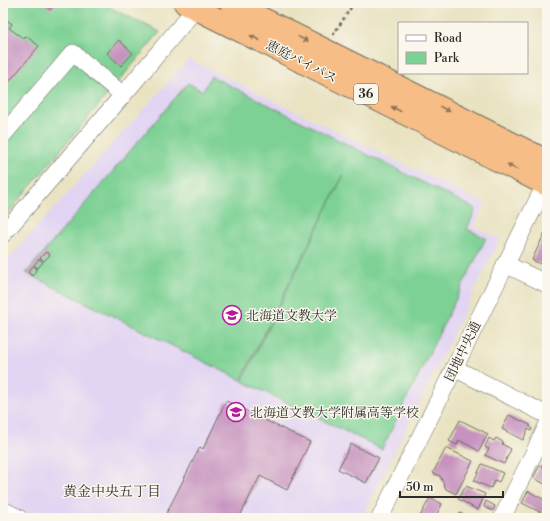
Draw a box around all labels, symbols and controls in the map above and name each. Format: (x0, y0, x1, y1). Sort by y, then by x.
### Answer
legend (398, 22, 528, 74)
text: Road (434, 31, 462, 46)
one-way arrow (249, 34, 261, 41)
one-way arrow (298, 36, 309, 42)
street label: 恵庭バイパス (263, 37, 340, 87)
text: Park (434, 51, 460, 66)
road number: 36 (354, 84, 378, 104)
one-way arrow (390, 105, 402, 112)
one-way arrow (439, 106, 451, 112)
one-way arrow (506, 164, 518, 170)
school or university icon: 北海道文教大学 (221, 304, 243, 326)
place label: 北海道文教大学 (246, 308, 337, 324)
street label: 団地中央通 (441, 319, 484, 384)
school or university icon: 北海道文教大学附属高等学校 (225, 401, 247, 423)
place label: 北海道文教大学附属高等学校 (250, 405, 419, 421)
scale bar (400, 473, 503, 499)
text: 50 m (406, 480, 434, 495)
district label: 黄金中央五丁目 (63, 483, 161, 501)

